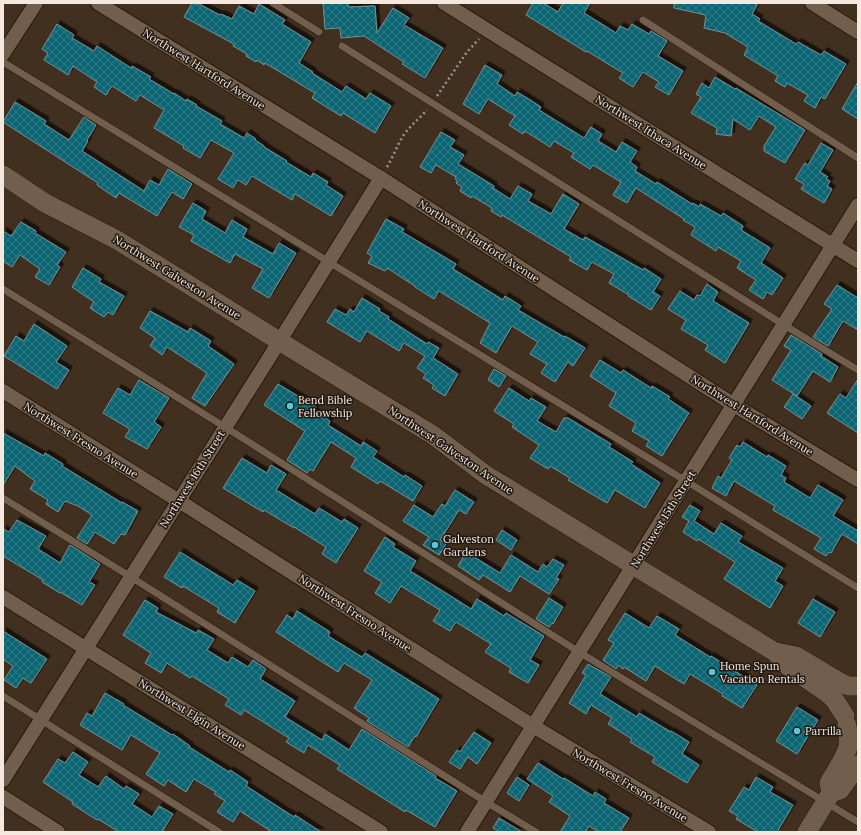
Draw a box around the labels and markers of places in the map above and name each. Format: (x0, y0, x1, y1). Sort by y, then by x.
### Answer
place label: Bend Bible Fellowship (298, 393, 353, 420)
marker: Bend Bible Fellowship (285, 401, 295, 411)
place label: Galveston Gardens (443, 532, 494, 559)
marker: Galveston Gardens (430, 540, 440, 550)
place label: Home Spun Vacation Rentals (719, 659, 805, 686)
marker: Home Spun Vacation Rentals (707, 667, 717, 677)
place label: Parrilla (805, 724, 842, 738)
marker: Parrilla (792, 726, 802, 736)

